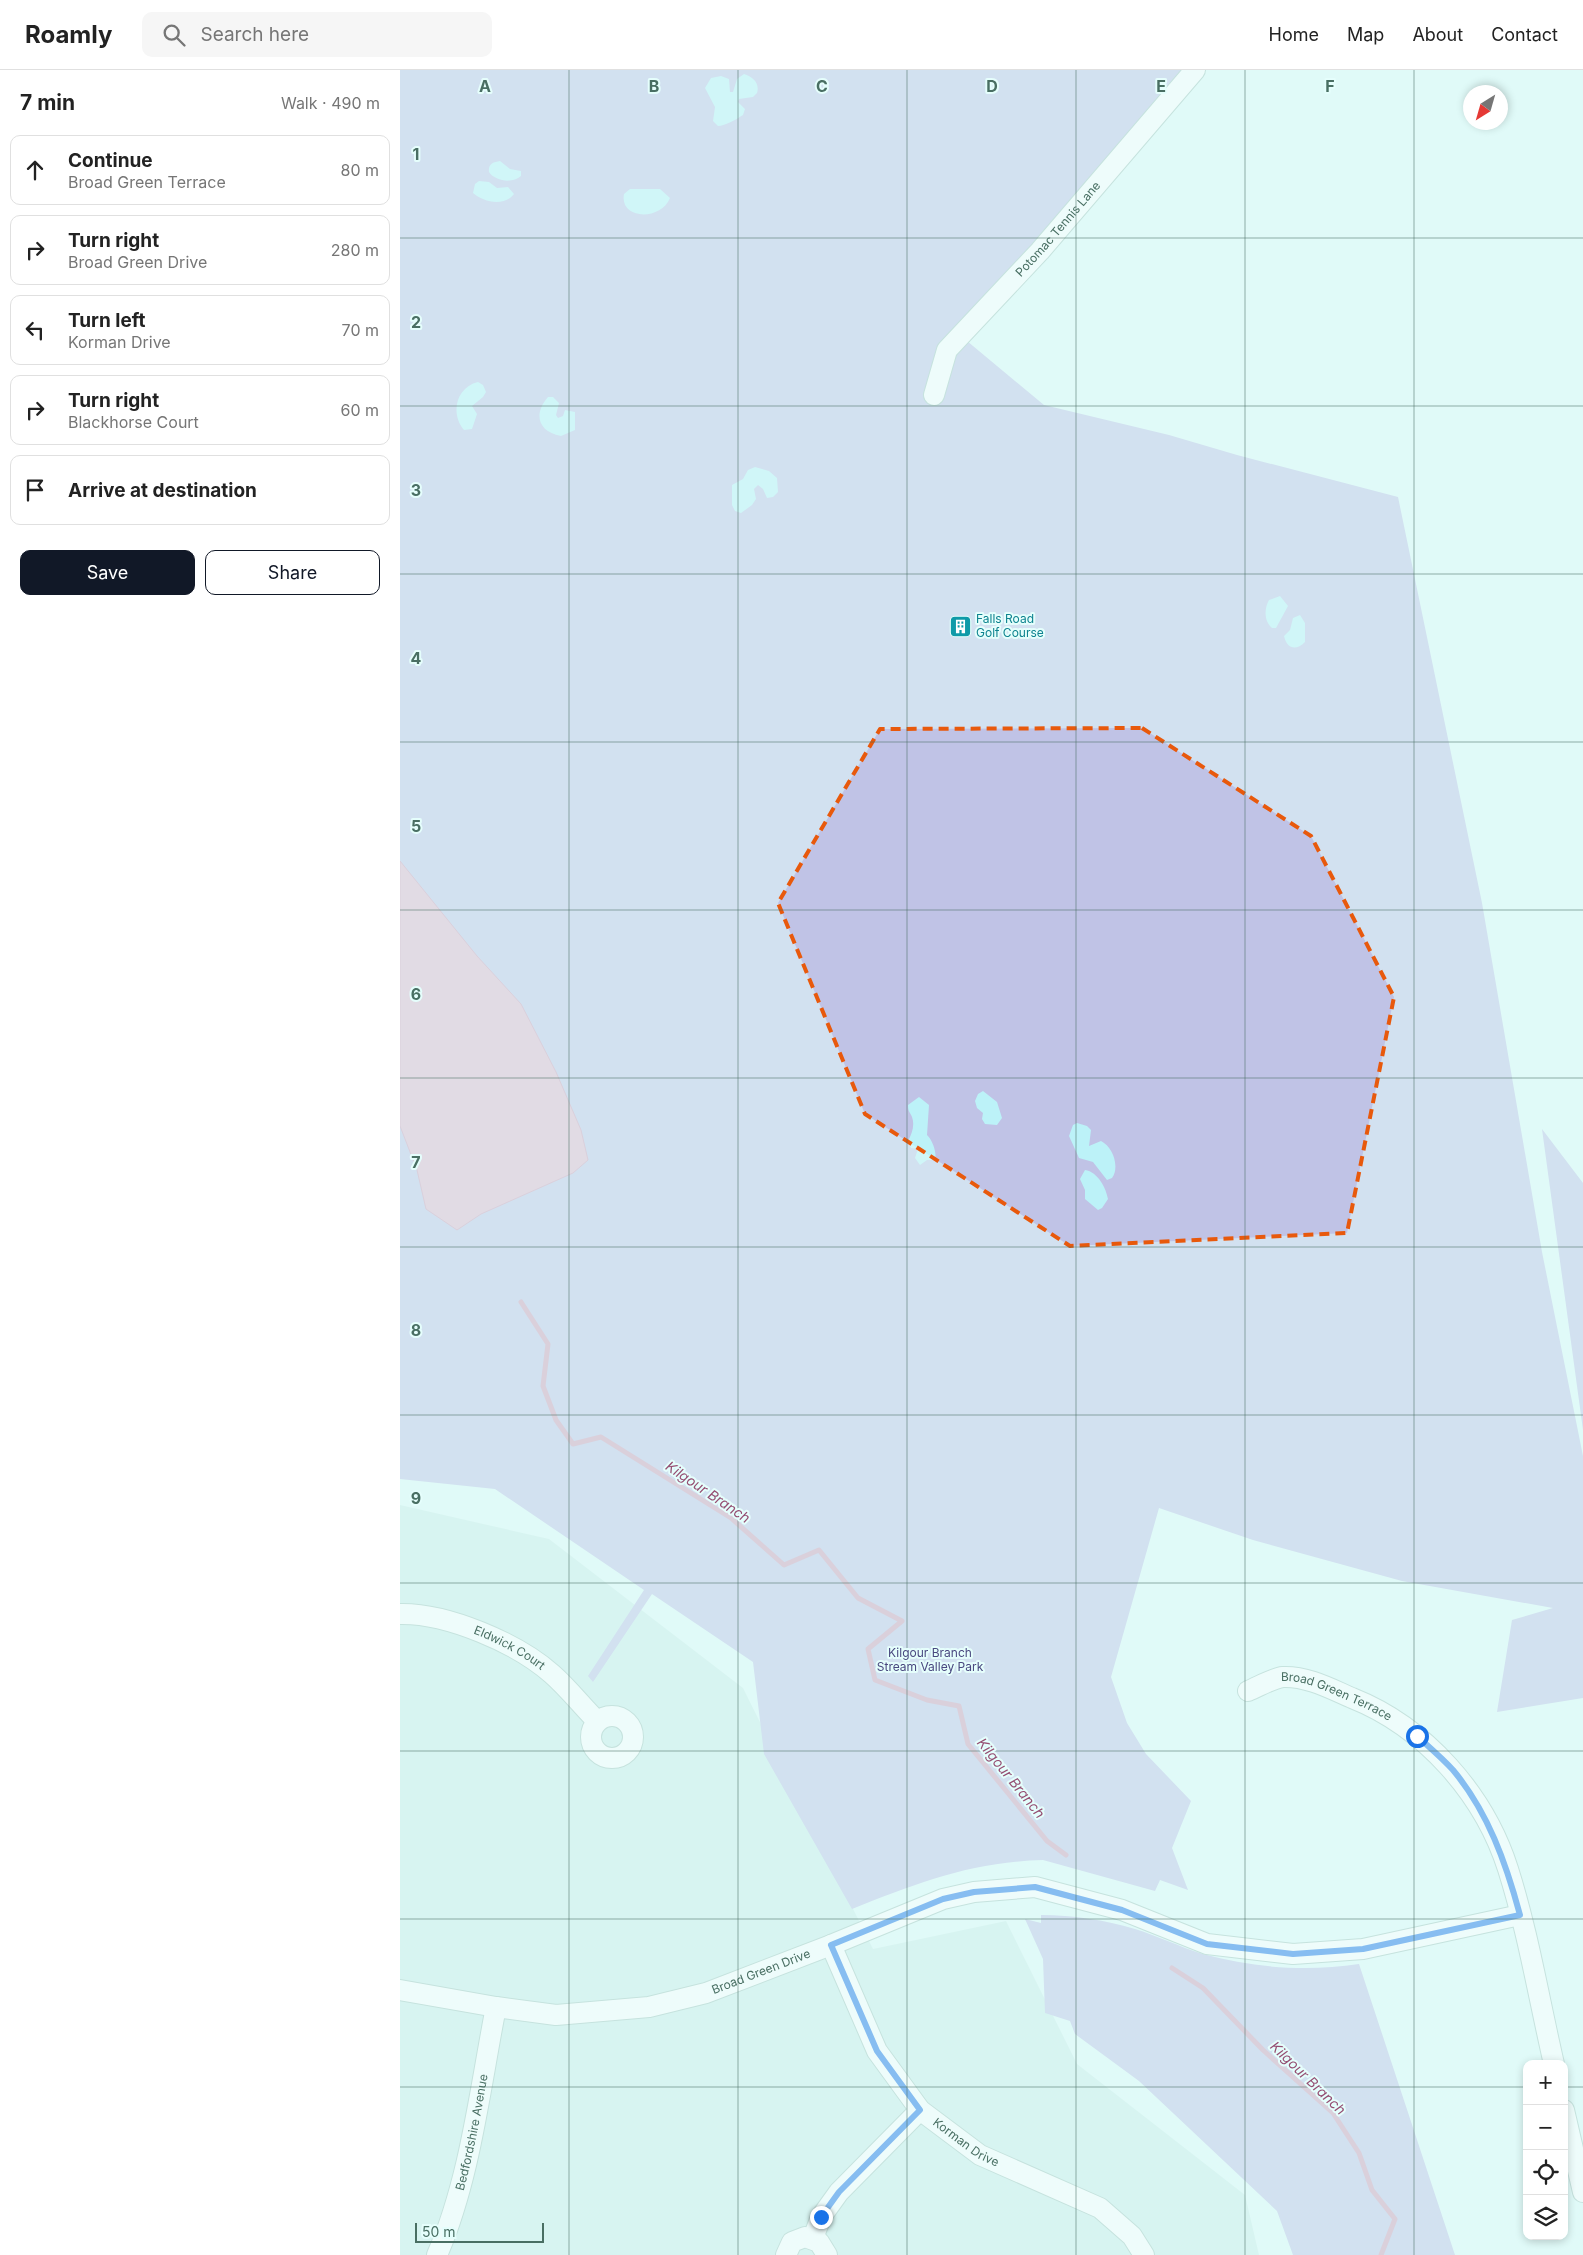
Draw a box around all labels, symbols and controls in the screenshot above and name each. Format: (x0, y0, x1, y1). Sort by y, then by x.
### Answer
search box (142, 12, 492, 57)
text: Roamly (25, 20, 112, 49)
icon: search (160, 21, 188, 49)
text: Search here (200, 23, 309, 46)
text: Home (1269, 24, 1319, 45)
text: Map (1347, 24, 1384, 45)
text: About (1412, 24, 1463, 45)
text: Contact (1491, 24, 1558, 45)
text: A (479, 76, 491, 96)
text: B (649, 76, 659, 96)
text: C (816, 76, 828, 96)
text: D (986, 76, 998, 96)
text: E (1156, 76, 1166, 96)
text: F (1325, 76, 1335, 96)
north arrow (1463, 85, 1508, 130)
text: 7 min (20, 90, 75, 115)
text: Walk · 490 m (281, 93, 380, 113)
text: 1 (413, 144, 419, 164)
text: Continue (68, 149, 153, 172)
icon: ahead (21, 156, 49, 184)
text: 80 m (340, 160, 379, 180)
text: Broad Green Terrace (68, 172, 226, 192)
street label: Potomac Tennis Lane (1012, 178, 1103, 279)
text: Turn right (68, 229, 159, 252)
icon: right (21, 236, 49, 264)
text: 280 m (331, 240, 379, 260)
text: Broad Green Drive (68, 252, 207, 272)
text: Turn left (68, 309, 146, 332)
text: 2 (411, 312, 421, 332)
icon: left (21, 316, 49, 344)
text: 70 m (342, 320, 379, 340)
text: Korman Drive (68, 332, 171, 352)
text: Turn right (68, 389, 159, 412)
icon: right (21, 396, 49, 424)
text: 60 m (340, 400, 379, 420)
text: Blackhorse Court (68, 412, 199, 432)
icon: arrive (21, 476, 49, 504)
text: Arrive at destination (68, 479, 257, 502)
text: 3 (411, 480, 421, 500)
button: Save (20, 550, 195, 595)
button: Share (205, 550, 380, 595)
place label: Falls Road Golf Course (976, 611, 1044, 640)
building icon: Falls Road Golf Course (948, 614, 972, 638)
text: 4 (411, 648, 422, 668)
text: 5 (411, 816, 421, 836)
text: 6 (411, 984, 421, 1004)
text: 7 (411, 1152, 421, 1172)
text: 8 (411, 1320, 421, 1340)
water label: Kilgour Branch (663, 1457, 754, 1526)
text: 9 (411, 1488, 421, 1508)
street label: Eldwick Court (472, 1622, 549, 1673)
park label: Kilgour Branch Stream Valley Park (877, 1645, 984, 1674)
street label: Broad Green Terrace (1281, 1669, 1395, 1724)
route start (1406, 1725, 1429, 1748)
water label: Kilgour Branch (974, 1734, 1049, 1821)
street label: Broad Green Drive (709, 1946, 812, 1997)
water label: Kilgour Branch (1267, 2037, 1350, 2118)
map controls (1523, 2060, 1568, 2240)
button: + (1523, 2060, 1568, 2105)
street label: Bedfordshire Avenue (452, 2073, 491, 2192)
button: − (1523, 2105, 1568, 2150)
street label: Korman Drive (930, 2114, 1002, 2169)
button: locate (1523, 2150, 1568, 2195)
button: layers (1523, 2195, 1568, 2240)
route end (810, 2206, 833, 2229)
scale bar (415, 2220, 544, 2243)
text: 50 m (422, 2223, 456, 2240)

